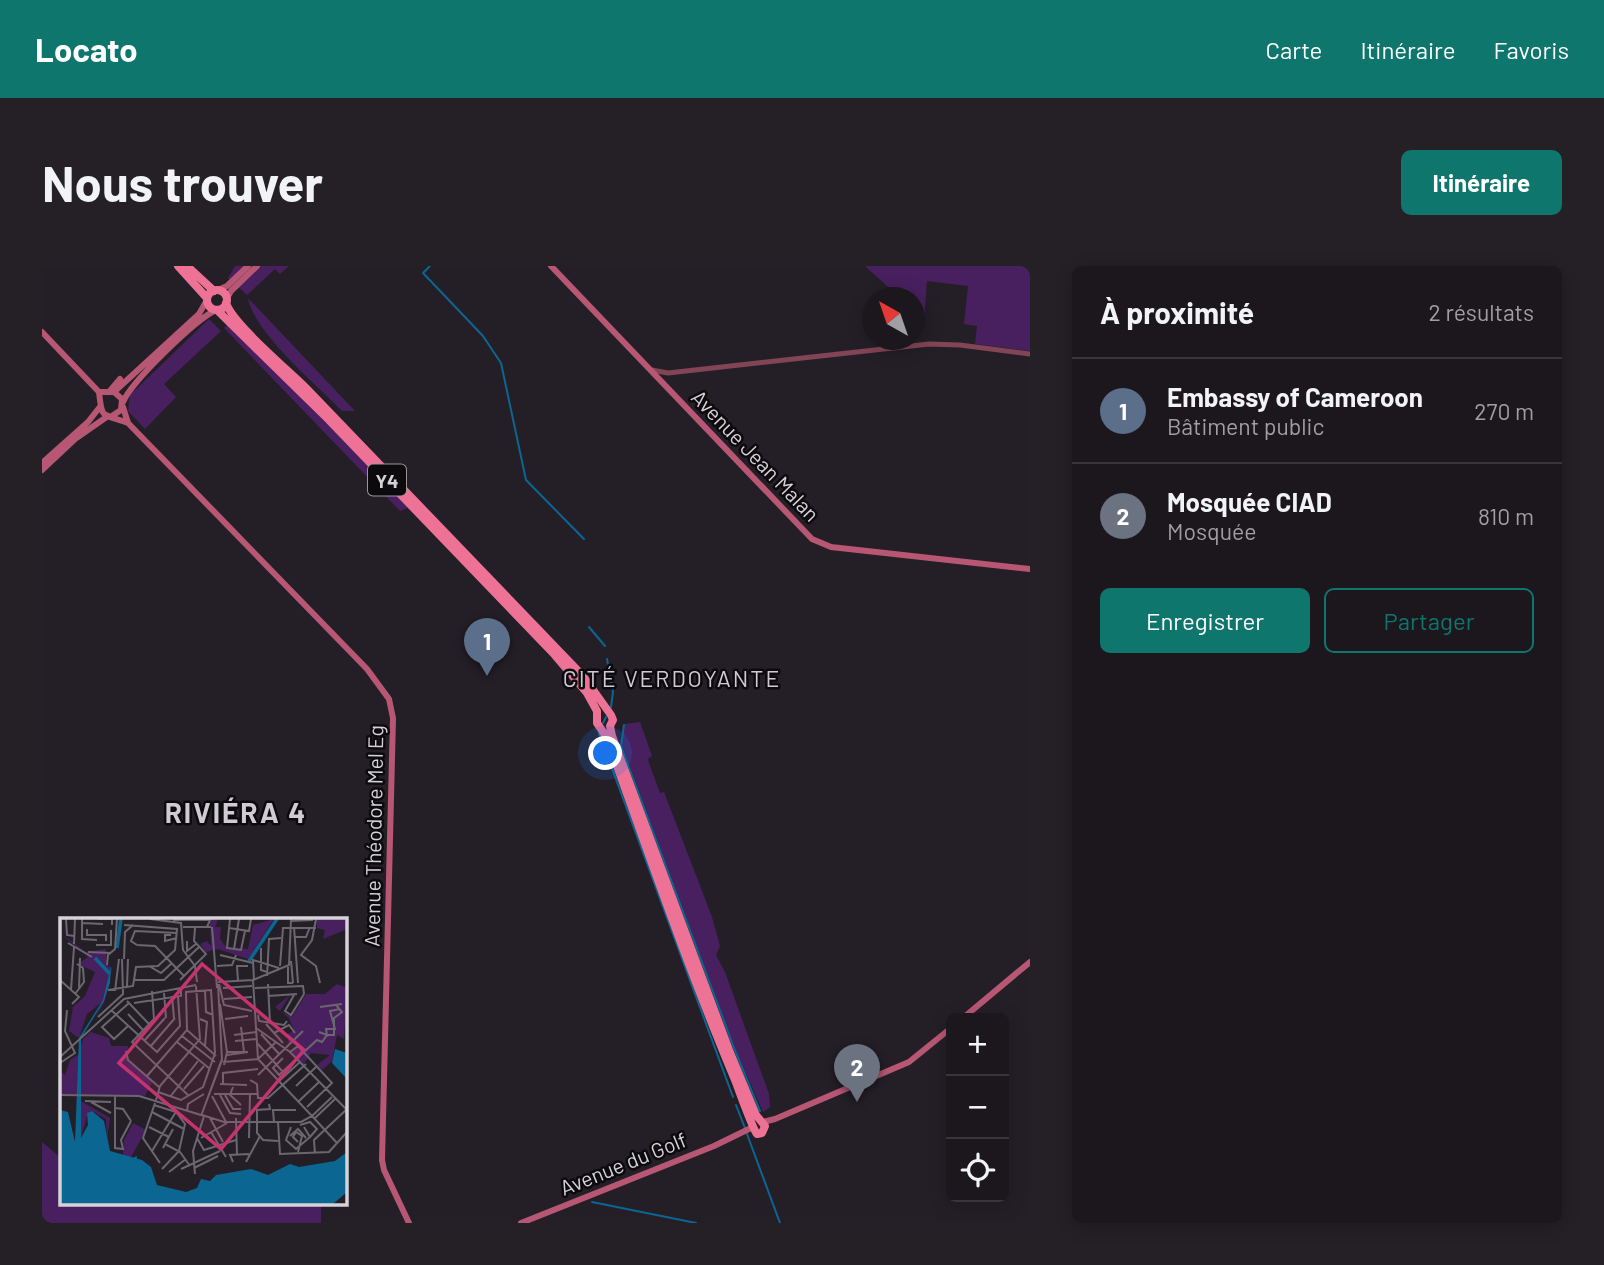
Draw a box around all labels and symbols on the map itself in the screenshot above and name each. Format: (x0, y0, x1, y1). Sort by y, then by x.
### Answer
north arrow (862, 287, 925, 350)
street label: Avenue Jean Malan (687, 384, 825, 526)
road number: Y4 (368, 464, 406, 496)
pin: 1 (464, 618, 510, 676)
district label: CITÉ VERDOYANTE (563, 664, 781, 692)
street label: Avenue Théodore Mel Eg (359, 725, 387, 947)
your location (588, 736, 622, 770)
district label: RIVIÉRA 4 (165, 795, 307, 829)
inset map (60, 918, 346, 1206)
pin: 2 (834, 1044, 880, 1102)
street label: Avenue du Golf (556, 1126, 690, 1200)

